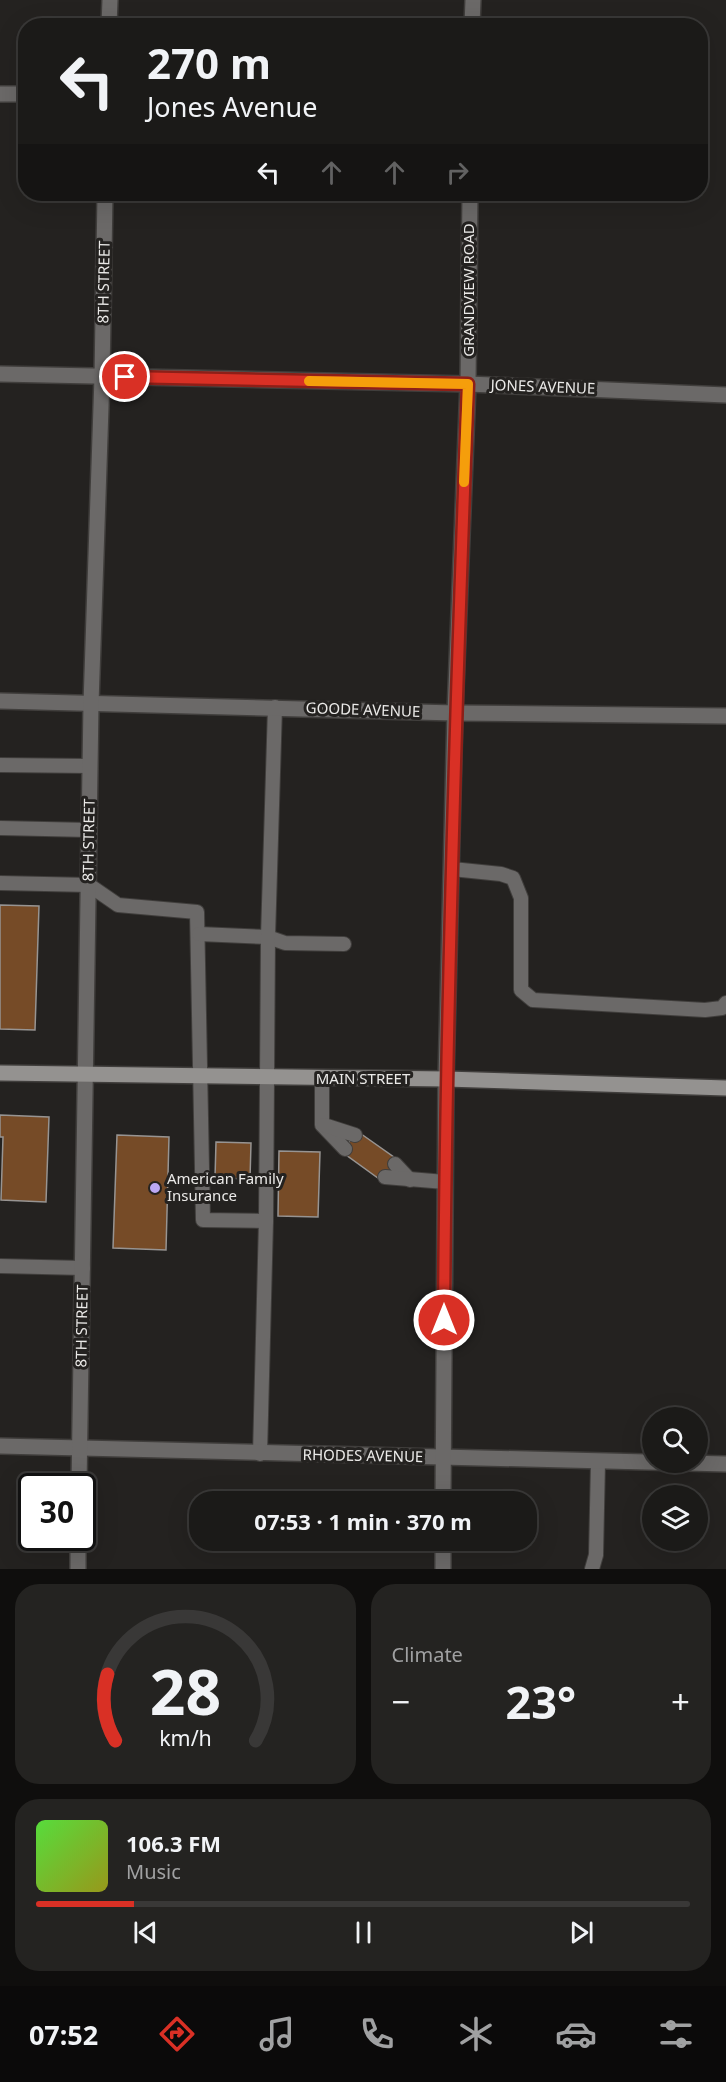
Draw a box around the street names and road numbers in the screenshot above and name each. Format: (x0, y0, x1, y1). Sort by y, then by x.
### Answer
street label: GRANDVIEW ROAD (458, 223, 478, 357)
street label: 8TH STREET (92, 240, 114, 324)
street label: JONES AVENUE (488, 374, 596, 398)
street label: GOODE AVENUE (305, 697, 421, 721)
street label: 8TH STREET (77, 798, 99, 882)
street label: MAIN STREET (316, 1068, 411, 1088)
street label: 8TH STREET (70, 1284, 92, 1368)
street label: RHODES AVENUE (303, 1444, 423, 1466)

